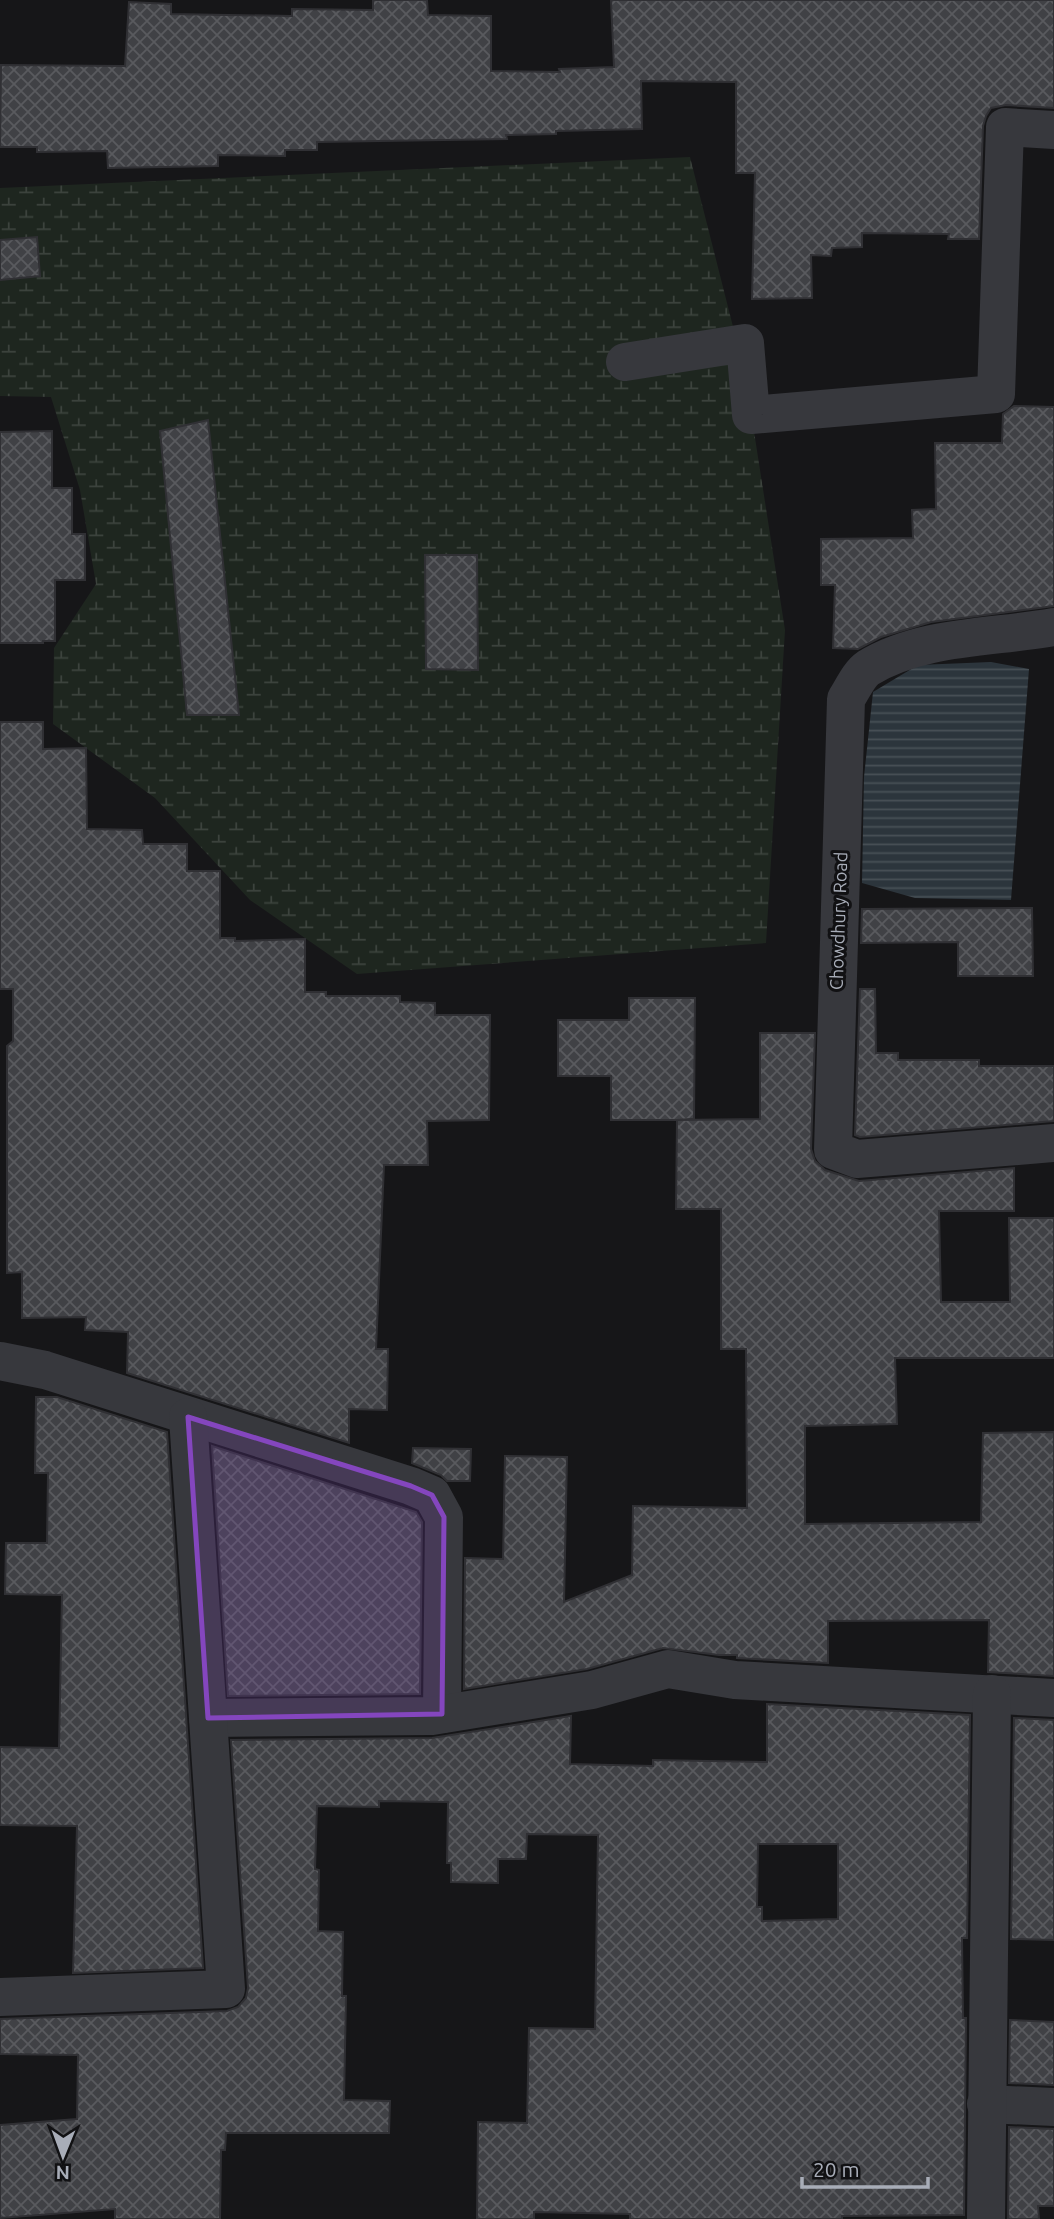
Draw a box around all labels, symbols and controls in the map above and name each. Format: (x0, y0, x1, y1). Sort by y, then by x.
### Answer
street label: Chowdhury Road (826, 851, 850, 990)
north arrow (28, 2121, 98, 2191)
scale bar (802, 2146, 928, 2190)
text: 20 m (813, 2157, 860, 2181)
text: N (55, 2162, 70, 2184)

